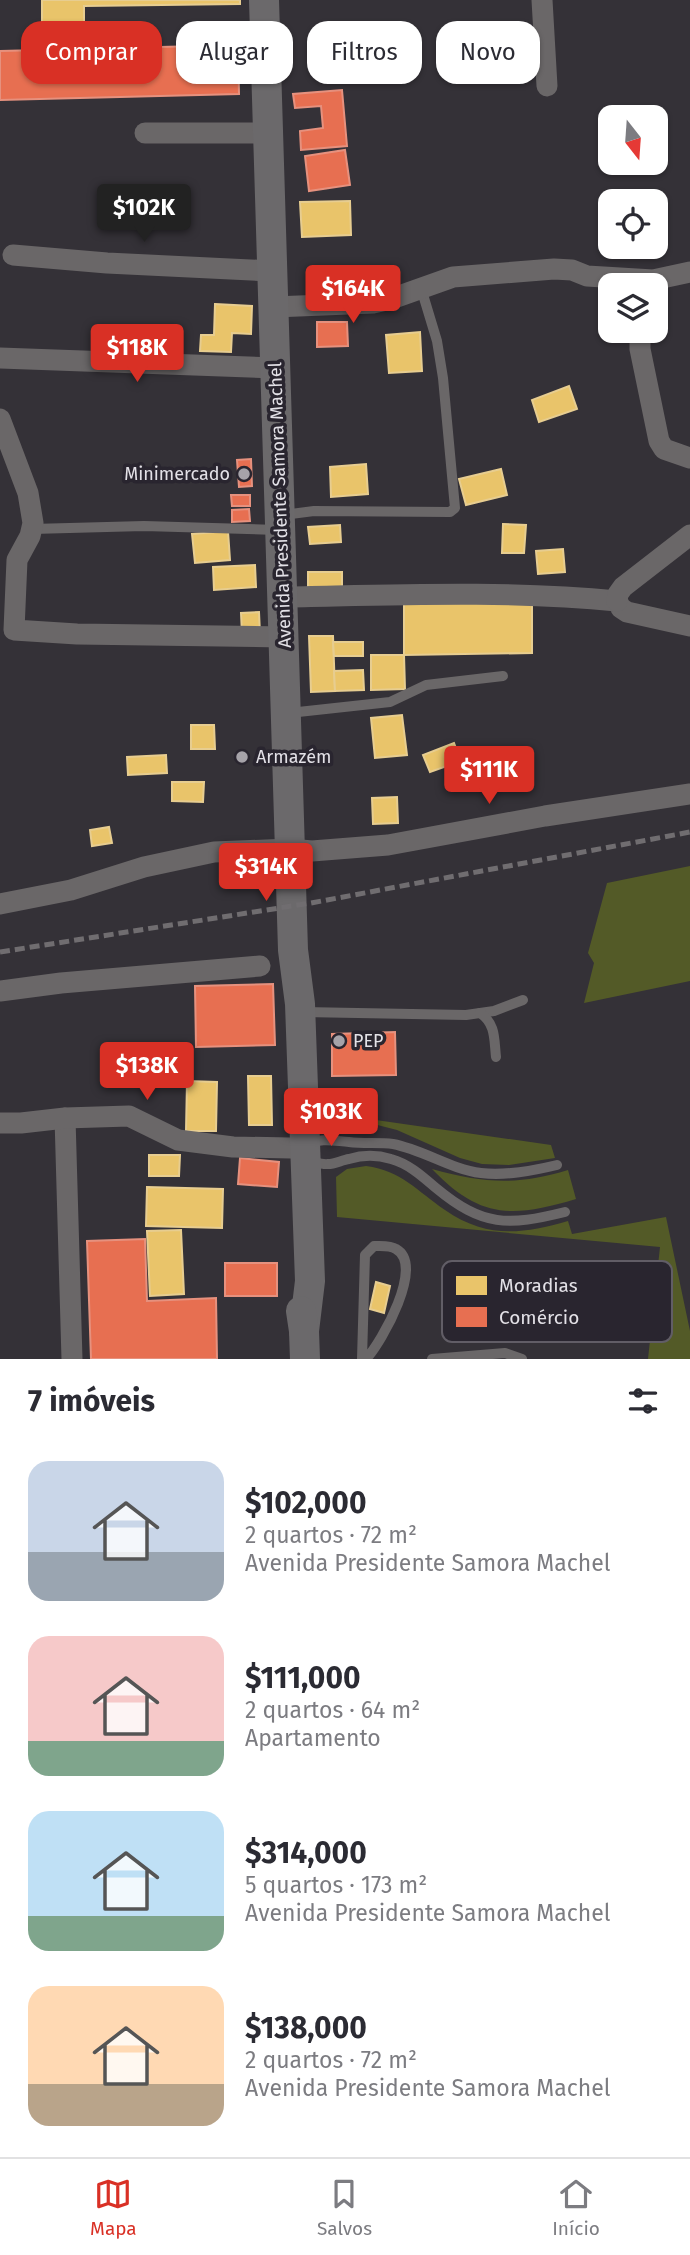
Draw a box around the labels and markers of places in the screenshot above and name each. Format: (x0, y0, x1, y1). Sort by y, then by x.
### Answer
pin: $102K (95, 184, 193, 244)
pin: $164K (304, 266, 402, 325)
pin: $118K (88, 324, 186, 384)
place label: Minimercado (124, 463, 230, 485)
marker: Minimercado (236, 466, 252, 482)
place label: Armazém (256, 746, 331, 768)
pin: $111K (440, 746, 538, 806)
marker: Armazém (234, 749, 250, 765)
pin: $314K (217, 844, 315, 903)
place label: PEP (353, 1030, 384, 1052)
marker: PEP (331, 1033, 347, 1049)
pin: $138K (98, 1042, 196, 1102)
pin: $103K (282, 1088, 380, 1148)

